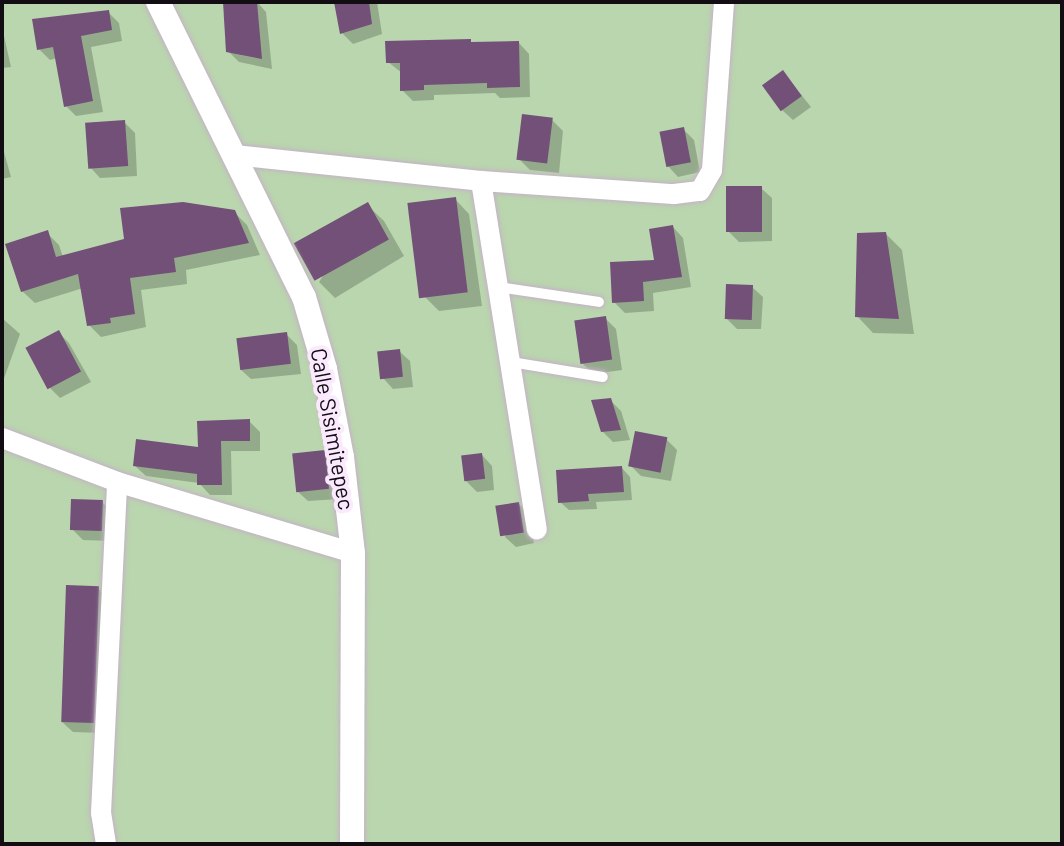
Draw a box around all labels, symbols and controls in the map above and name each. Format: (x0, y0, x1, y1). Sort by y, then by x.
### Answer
street label: Calle Sisimitepec (306, 346, 360, 512)

